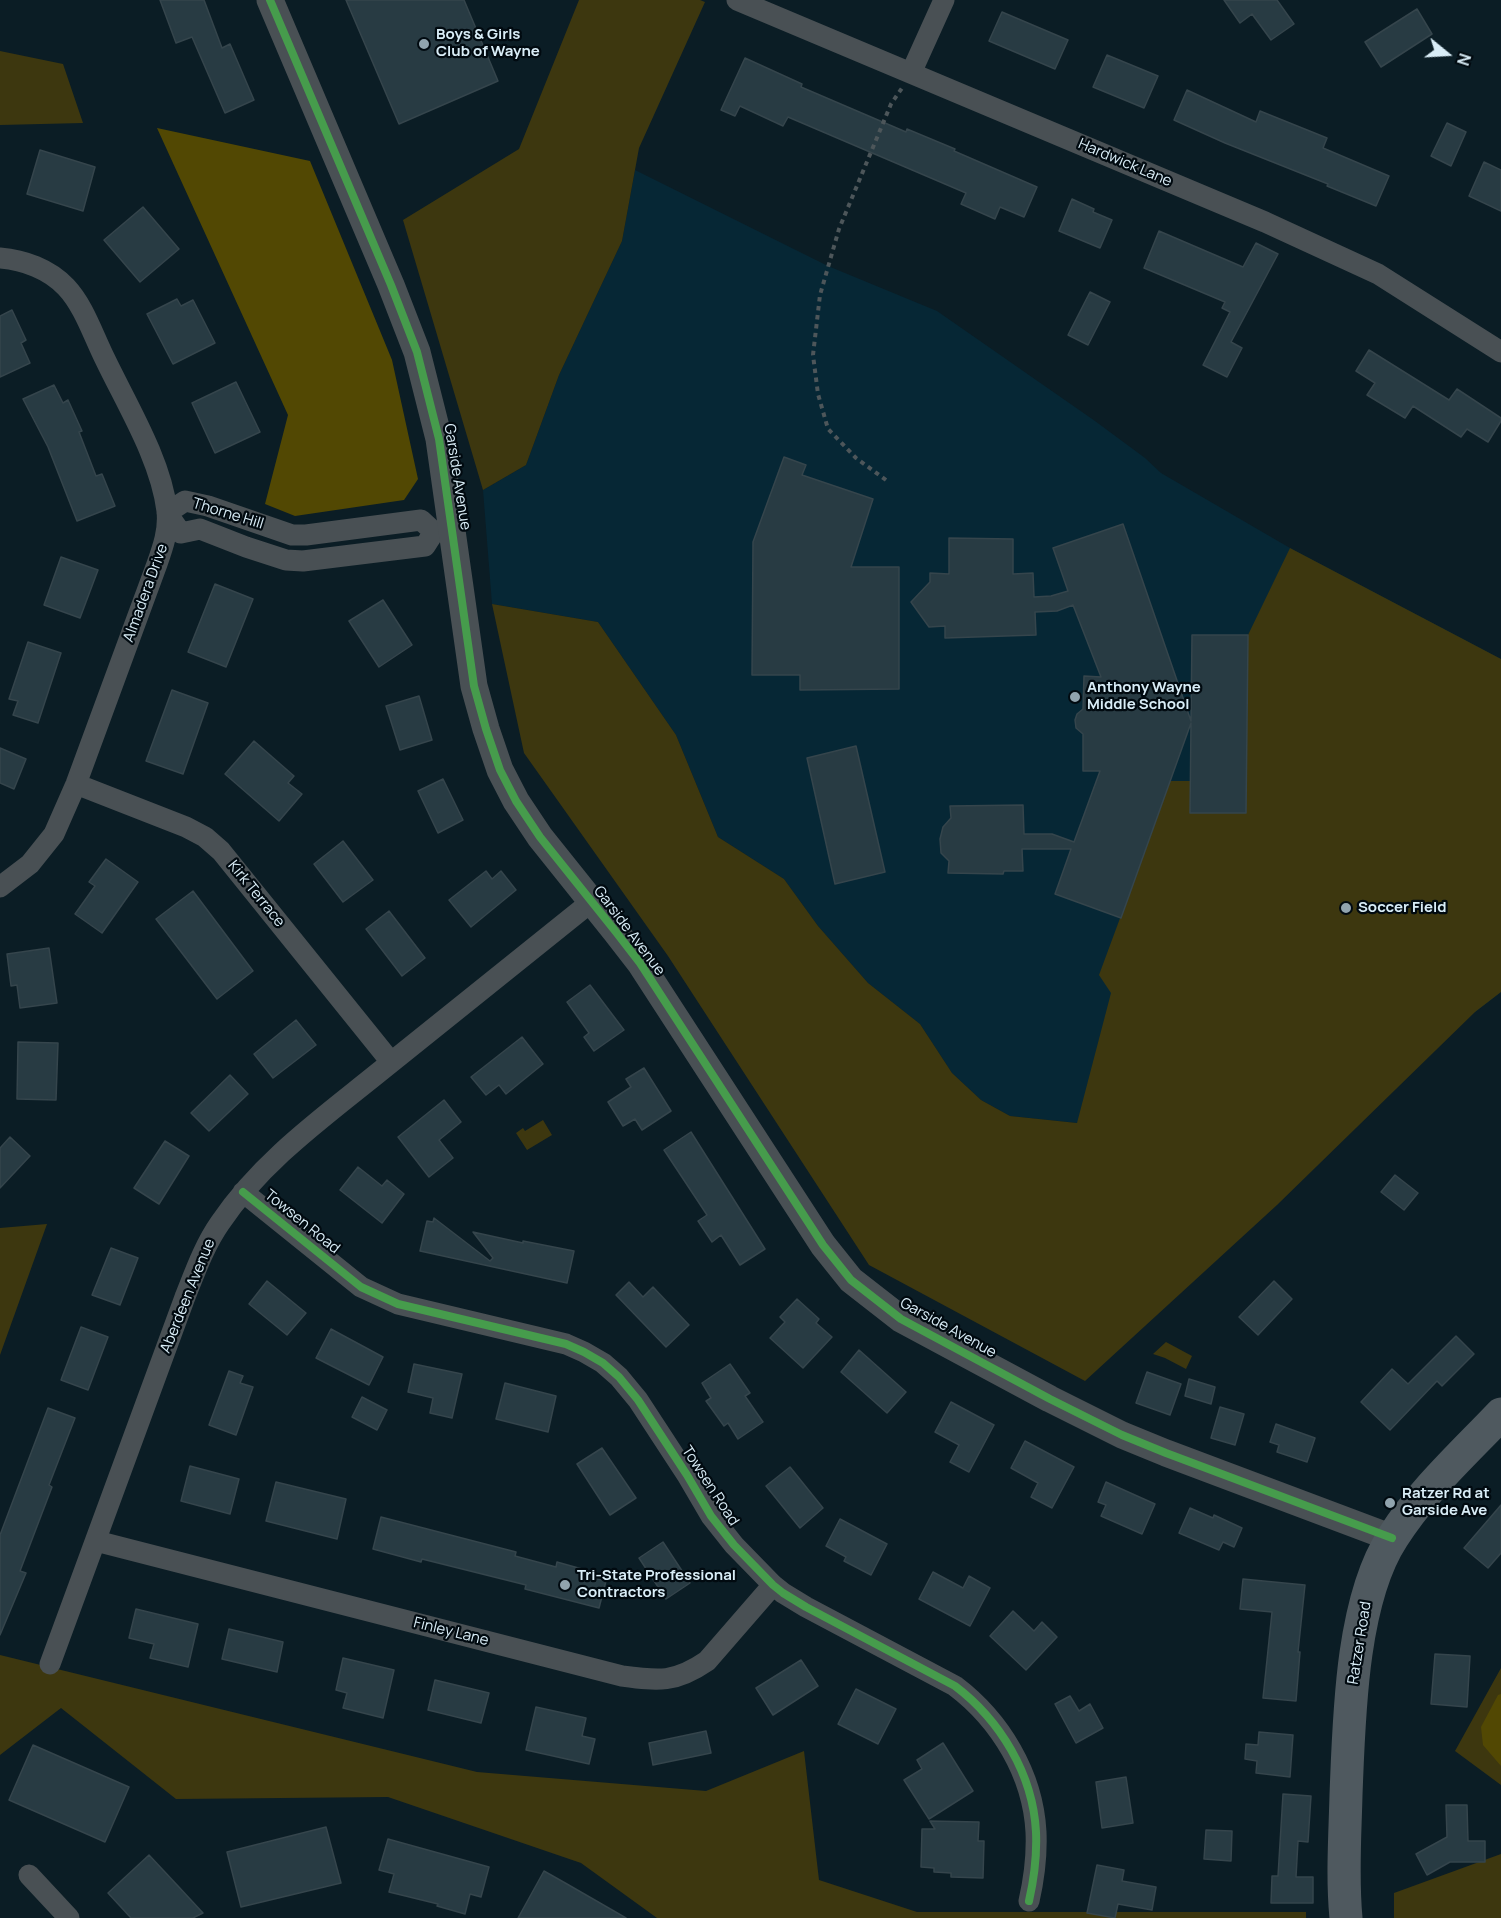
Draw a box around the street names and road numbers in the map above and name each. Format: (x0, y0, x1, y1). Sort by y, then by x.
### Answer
street label: Hardwick Lane (1075, 135, 1175, 191)
street label: Garside Avenue (440, 423, 474, 531)
street label: Thorne Hill (190, 495, 266, 533)
street label: Almadera Drive (120, 541, 172, 645)
street label: Kirk Terrace (224, 857, 288, 931)
street label: Garside Avenue (589, 883, 669, 979)
street label: Towsen Road (261, 1186, 343, 1258)
street label: Aberdeen Avenue (157, 1236, 219, 1356)
street label: Garside Avenue (897, 1294, 999, 1362)
street label: Towsen Road (678, 1443, 742, 1529)
street label: Ratzer Road (1345, 1600, 1375, 1686)
street label: Finley Lane (412, 1614, 490, 1650)

